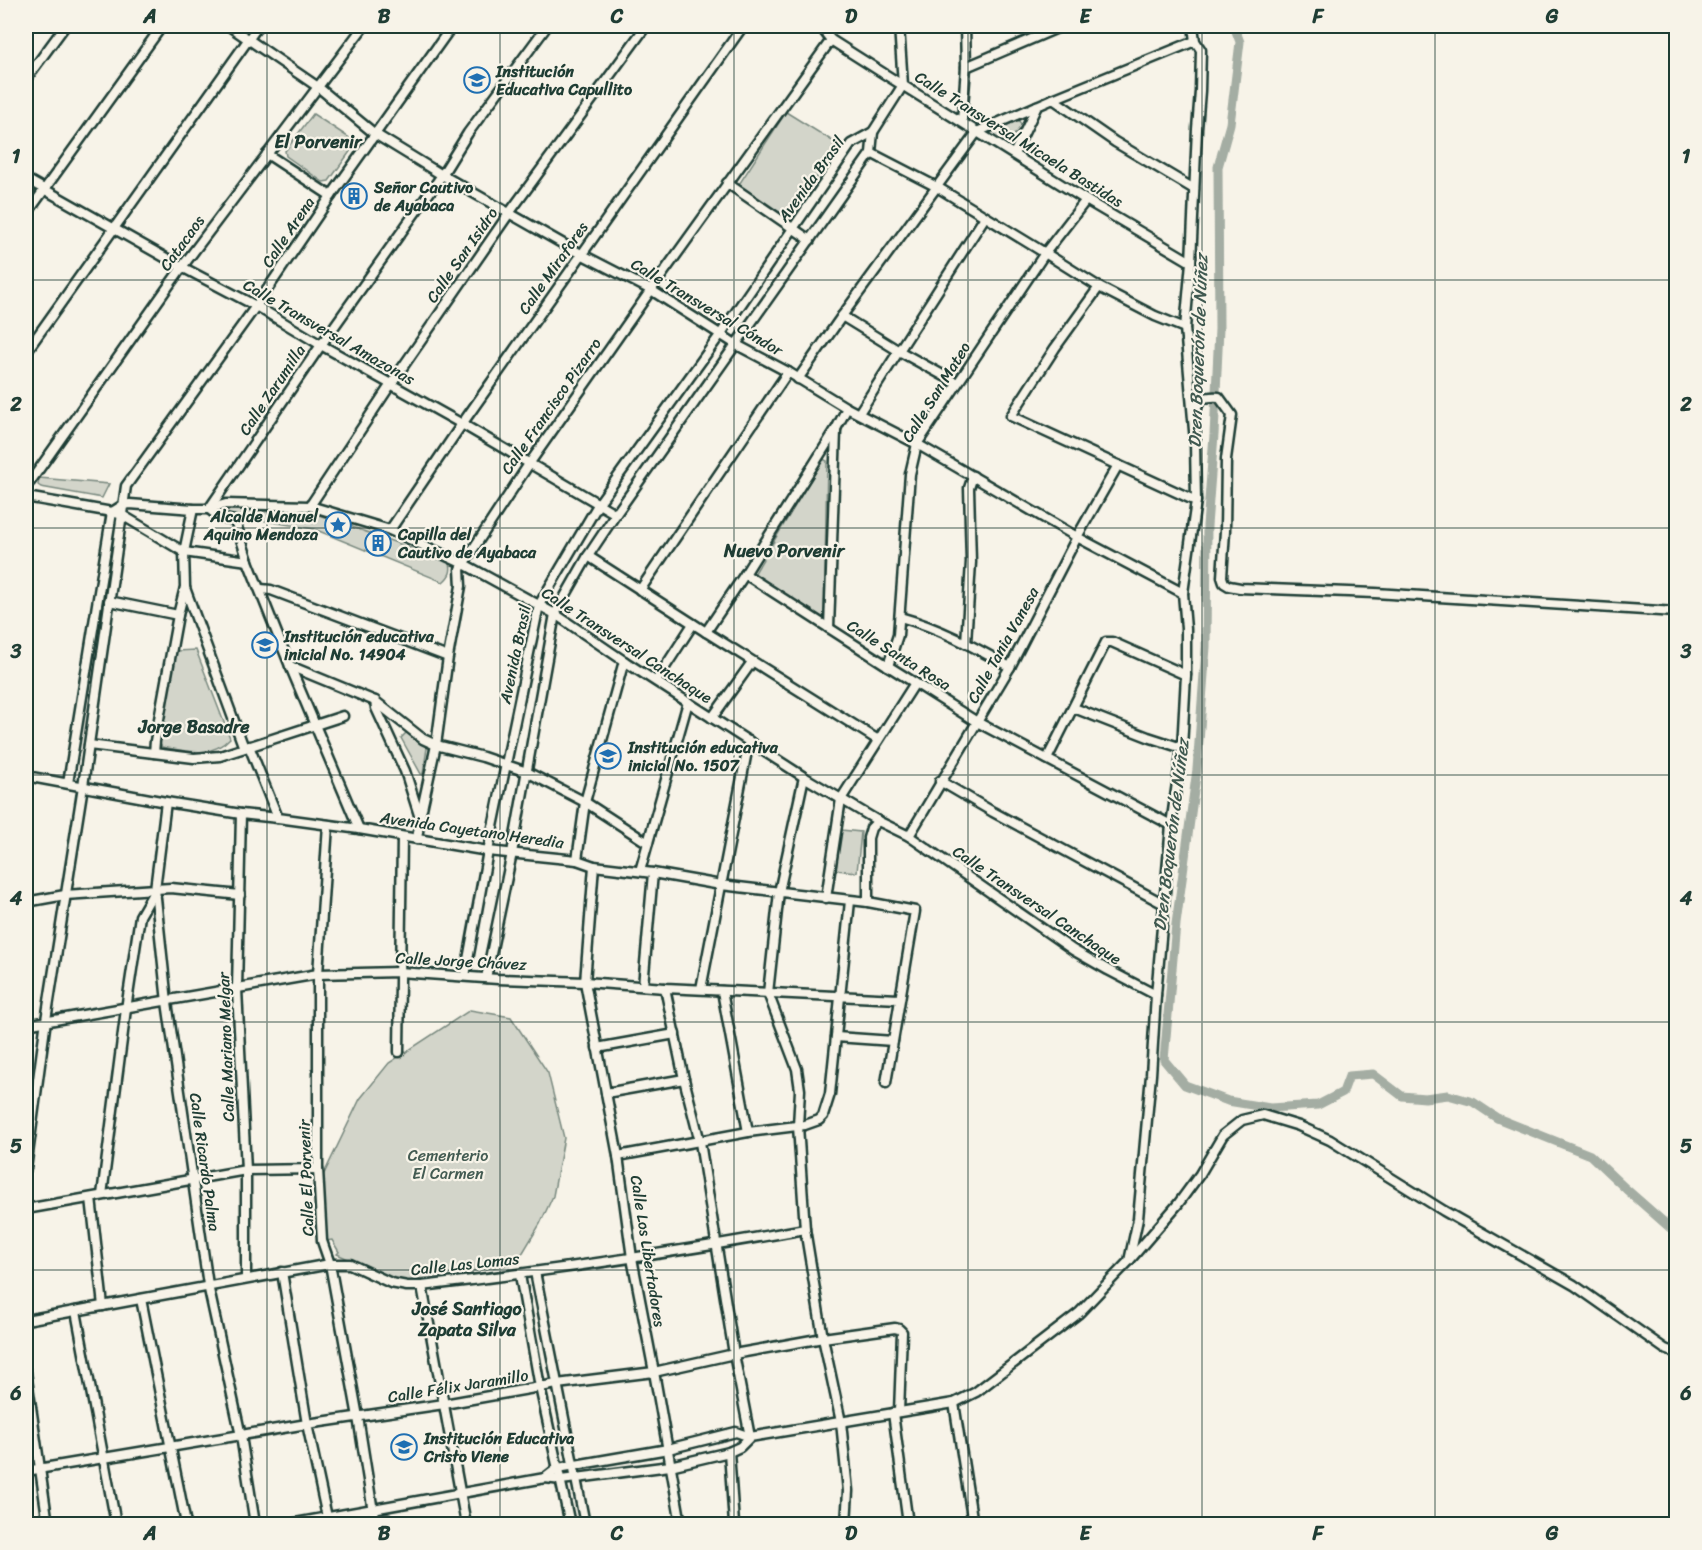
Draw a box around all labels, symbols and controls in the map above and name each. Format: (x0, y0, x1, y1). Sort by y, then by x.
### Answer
text: A (142, 0, 157, 34)
text: B (378, 0, 391, 34)
text: C (610, 0, 624, 34)
text: D (845, 0, 858, 34)
text: E (1079, 0, 1092, 34)
text: F (1312, 0, 1325, 34)
text: G (1545, 0, 1559, 34)
place label: Institución Educativa Capullito (495, 57, 633, 104)
street label: Calle Transversal Micaela Bastidas (909, 63, 1129, 216)
school or university icon: Institución Educativa Capullito (462, 65, 492, 95)
district label: El Porvenir (275, 126, 363, 158)
street label: Avenida Brasil (769, 129, 853, 229)
text: 1 (12, 139, 21, 174)
text: 1 (1682, 139, 1691, 174)
place label: Señor Cautivo de Ayabaca (373, 173, 473, 220)
building icon: Señor Cautivo de Ayabaca (339, 181, 369, 211)
street label: Calle Arena (253, 190, 323, 274)
street label: Calle San Isidro (418, 201, 506, 309)
street label: Catacaos (152, 208, 213, 277)
street label: Calle Mirafores (510, 215, 596, 321)
street label: Calle Transversal Cóndor (625, 250, 790, 365)
water label: Dren Boquerón de Núñez (1179, 251, 1217, 448)
street label: Calle Transversal Amazonas (237, 271, 421, 394)
street label: Calle Francisco Pizarro (493, 331, 609, 481)
street label: Calle San Mateo (893, 336, 979, 448)
street label: Calle Zarumilla (231, 338, 313, 442)
text: 2 (9, 387, 22, 422)
text: 2 (1679, 387, 1692, 422)
place label: Alcalde Manuel Aquino Mendoza (203, 502, 319, 549)
place icon: Alcalde Manuel Aquino Mendoza (323, 510, 353, 540)
place label: Capilla del Cautivo de Ayabaca (397, 520, 537, 567)
building icon: Capilla del Cautivo de Ayabaca (363, 528, 393, 558)
district label: Nuevo Porvenir (723, 535, 846, 567)
street label: Calle Transversal Canchaque (536, 579, 719, 712)
street label: Calle Tania Vanesa (959, 580, 1048, 709)
street label: Avenida Brasil (490, 601, 540, 707)
street label: Calle Santa Rosa (841, 611, 957, 699)
place label: Institución educativa inicial No. 14904 (283, 622, 435, 669)
school or university icon: Institución educativa inicial No. 14904 (250, 630, 280, 660)
text: 3 (10, 634, 22, 669)
text: 3 (1680, 634, 1692, 669)
district label: Jorge Basadre (137, 711, 250, 743)
place label: Institución educativa inicial No. 1507 (627, 733, 779, 780)
water label: Dren Boquerón de Núñez (1143, 735, 1199, 933)
school or university icon: Institución educativa inicial No. 1507 (593, 741, 623, 771)
street label: Avenida Cayetano Heredia (377, 803, 567, 857)
street label: Calle Transversal Canchaque (946, 837, 1128, 973)
text: 4 (9, 881, 23, 916)
text: 4 (1679, 881, 1693, 916)
street label: Calle Jorge Chávez (395, 943, 528, 979)
street label: Calle Mariano Melgar (209, 970, 243, 1122)
street label: Calle Ricardo Palma (181, 1091, 229, 1233)
street label: Calle El Porvenir (289, 1118, 323, 1237)
text: 5 (10, 1129, 22, 1164)
text: 5 (1680, 1129, 1692, 1164)
park label: Cementerio El Carmen (408, 1141, 488, 1188)
street label: Calle Los Libertadores (622, 1173, 674, 1329)
street label: Calle Las Lomas (409, 1244, 521, 1284)
district label: José Santiago Zapata Silva (411, 1293, 523, 1346)
street label: Calle Félix Jaramillo (386, 1361, 530, 1411)
text: 6 (9, 1376, 22, 1411)
text: 6 (1679, 1376, 1692, 1411)
place label: Institución Educativa Cristo Viene (423, 1424, 574, 1471)
school or university icon: Institución Educativa Cristo Viene (389, 1432, 419, 1462)
text: A (142, 1516, 157, 1550)
text: B (378, 1516, 391, 1550)
text: C (610, 1516, 624, 1550)
text: D (845, 1516, 858, 1550)
text: E (1079, 1516, 1092, 1550)
text: F (1312, 1516, 1325, 1550)
text: G (1545, 1516, 1559, 1550)

